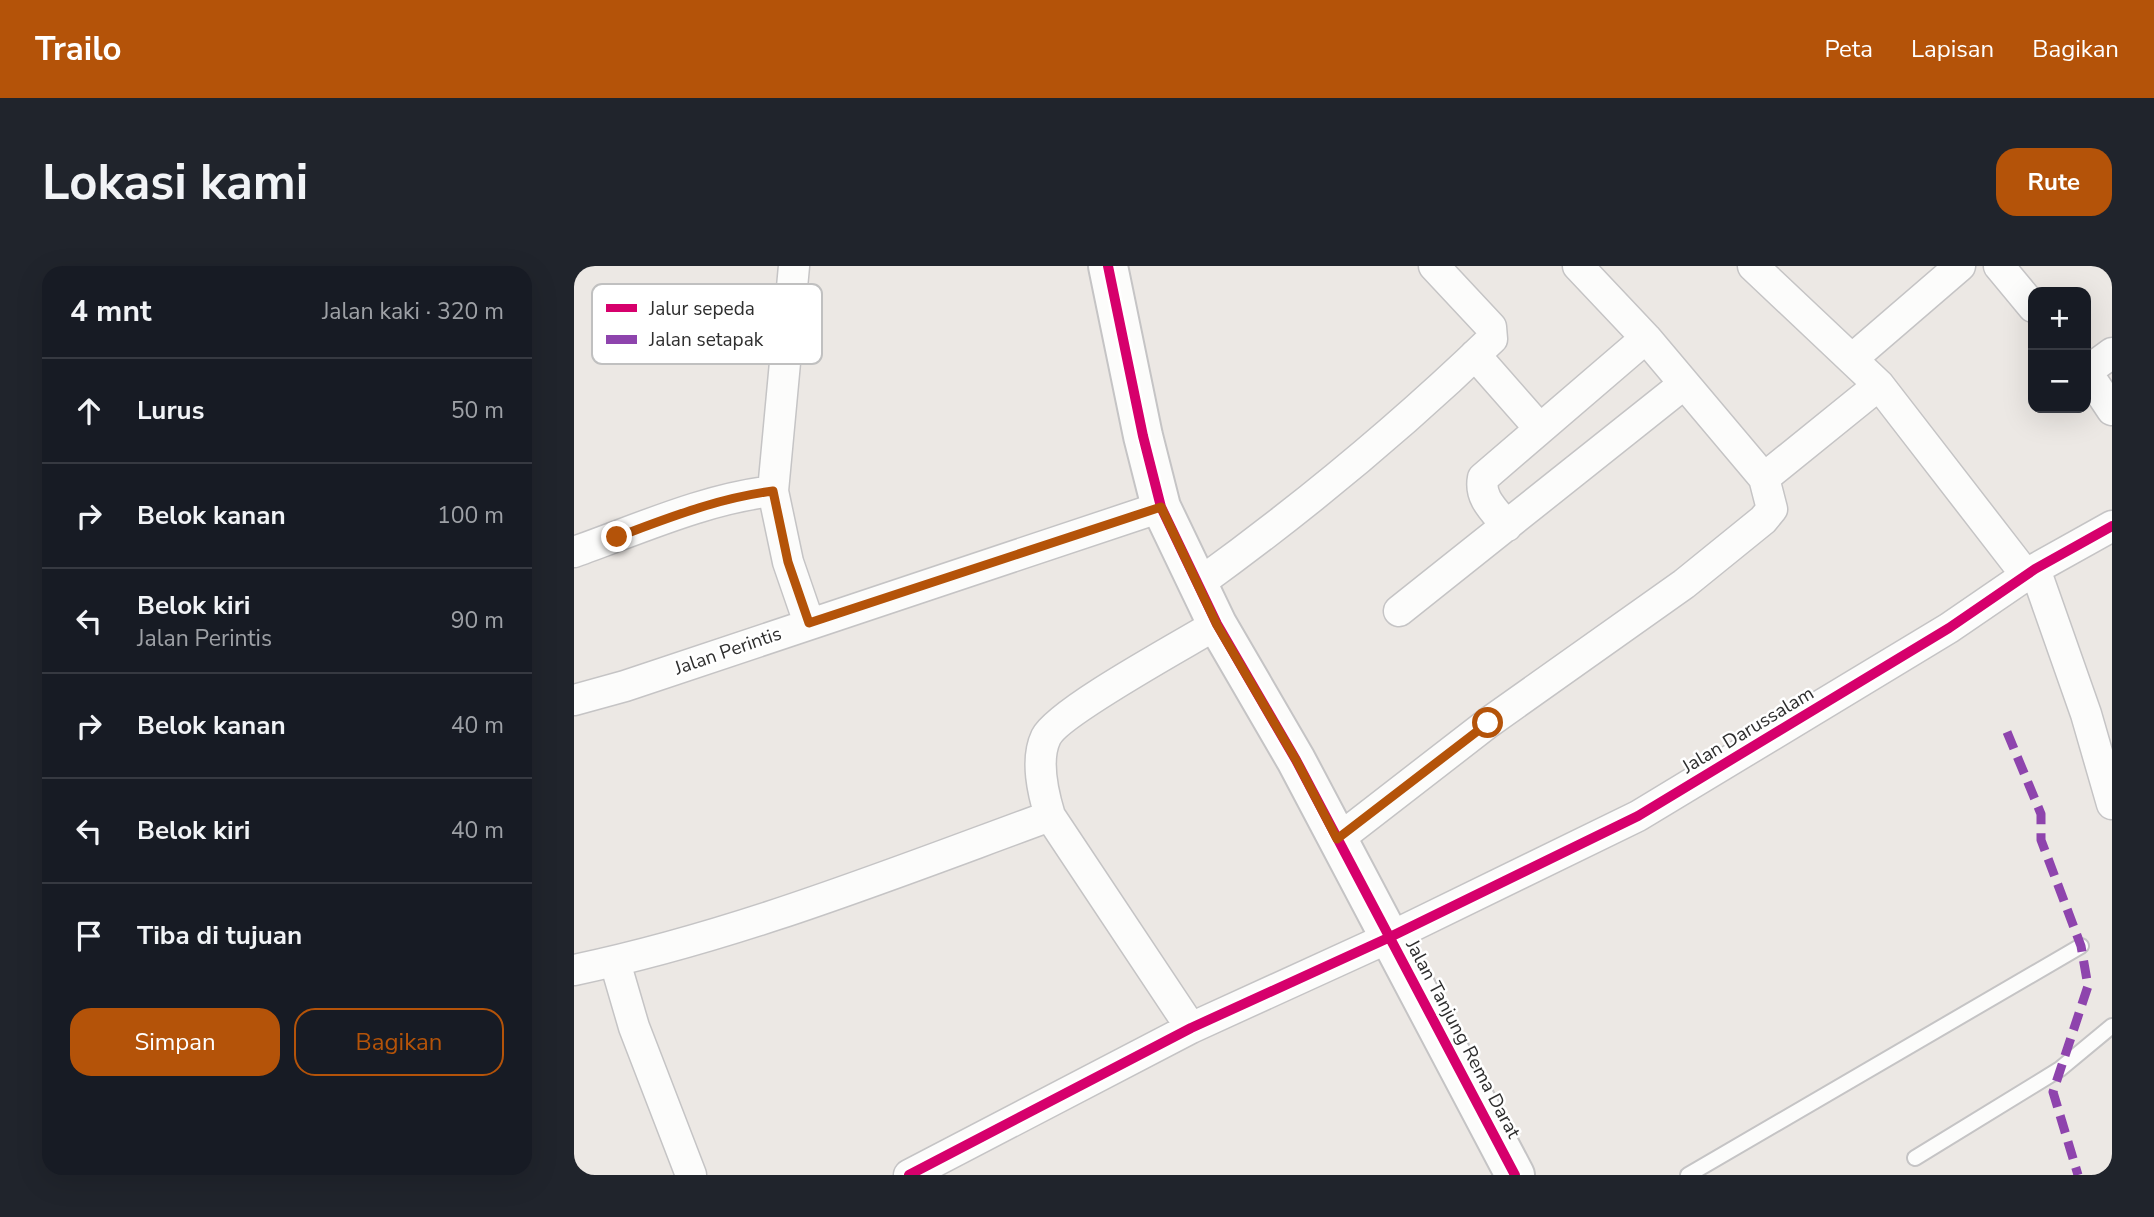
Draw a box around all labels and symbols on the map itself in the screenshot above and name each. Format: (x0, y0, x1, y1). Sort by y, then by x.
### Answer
legend (592, 284, 822, 364)
text: Jalur sepeda (648, 296, 755, 322)
text: Jalan setapak (648, 327, 764, 353)
route end (601, 521, 632, 552)
street label: Jalan Perintis (670, 621, 785, 682)
street label: Jalan Darussalam (1676, 680, 1819, 780)
route start (1472, 707, 1503, 738)
street label: Jalan Tanjung Rema Darat (1399, 934, 1527, 1143)

